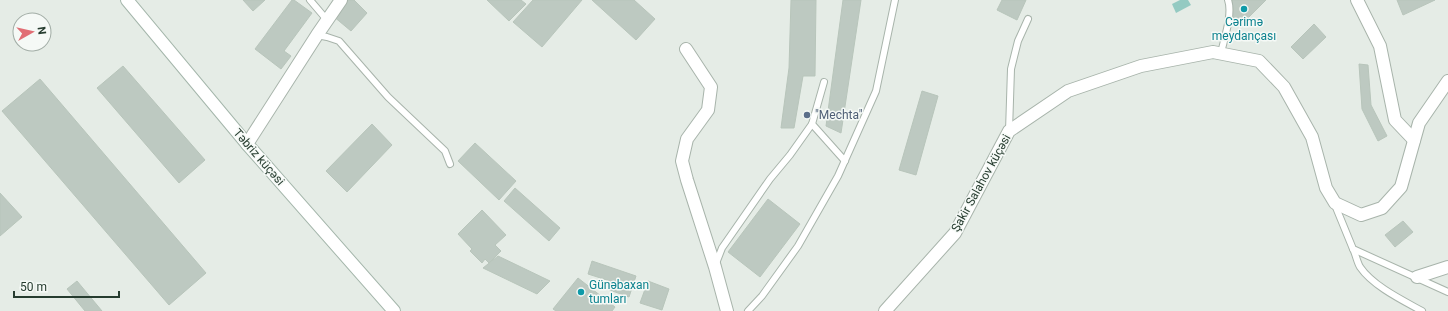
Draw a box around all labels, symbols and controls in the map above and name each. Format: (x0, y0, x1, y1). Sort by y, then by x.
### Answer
marker: Cərimə meydançası (1239, 4, 1249, 14)
north arrow (12, 12, 52, 52)
place label: Cərimə meydançası (1212, 15, 1276, 43)
text: N (34, 26, 48, 36)
place label: "Mechta" (815, 108, 863, 122)
marker: "Mechta" (802, 110, 812, 120)
street label: Təbriz küçəsi (231, 126, 287, 188)
street label: Şakir Salahov küçəsi (948, 132, 1014, 234)
scale bar (14, 273, 119, 299)
place label: Günəbaxan tumları (589, 278, 649, 306)
text: 50 m (20, 280, 47, 294)
marker: Günəbaxan tumları (576, 287, 586, 297)

